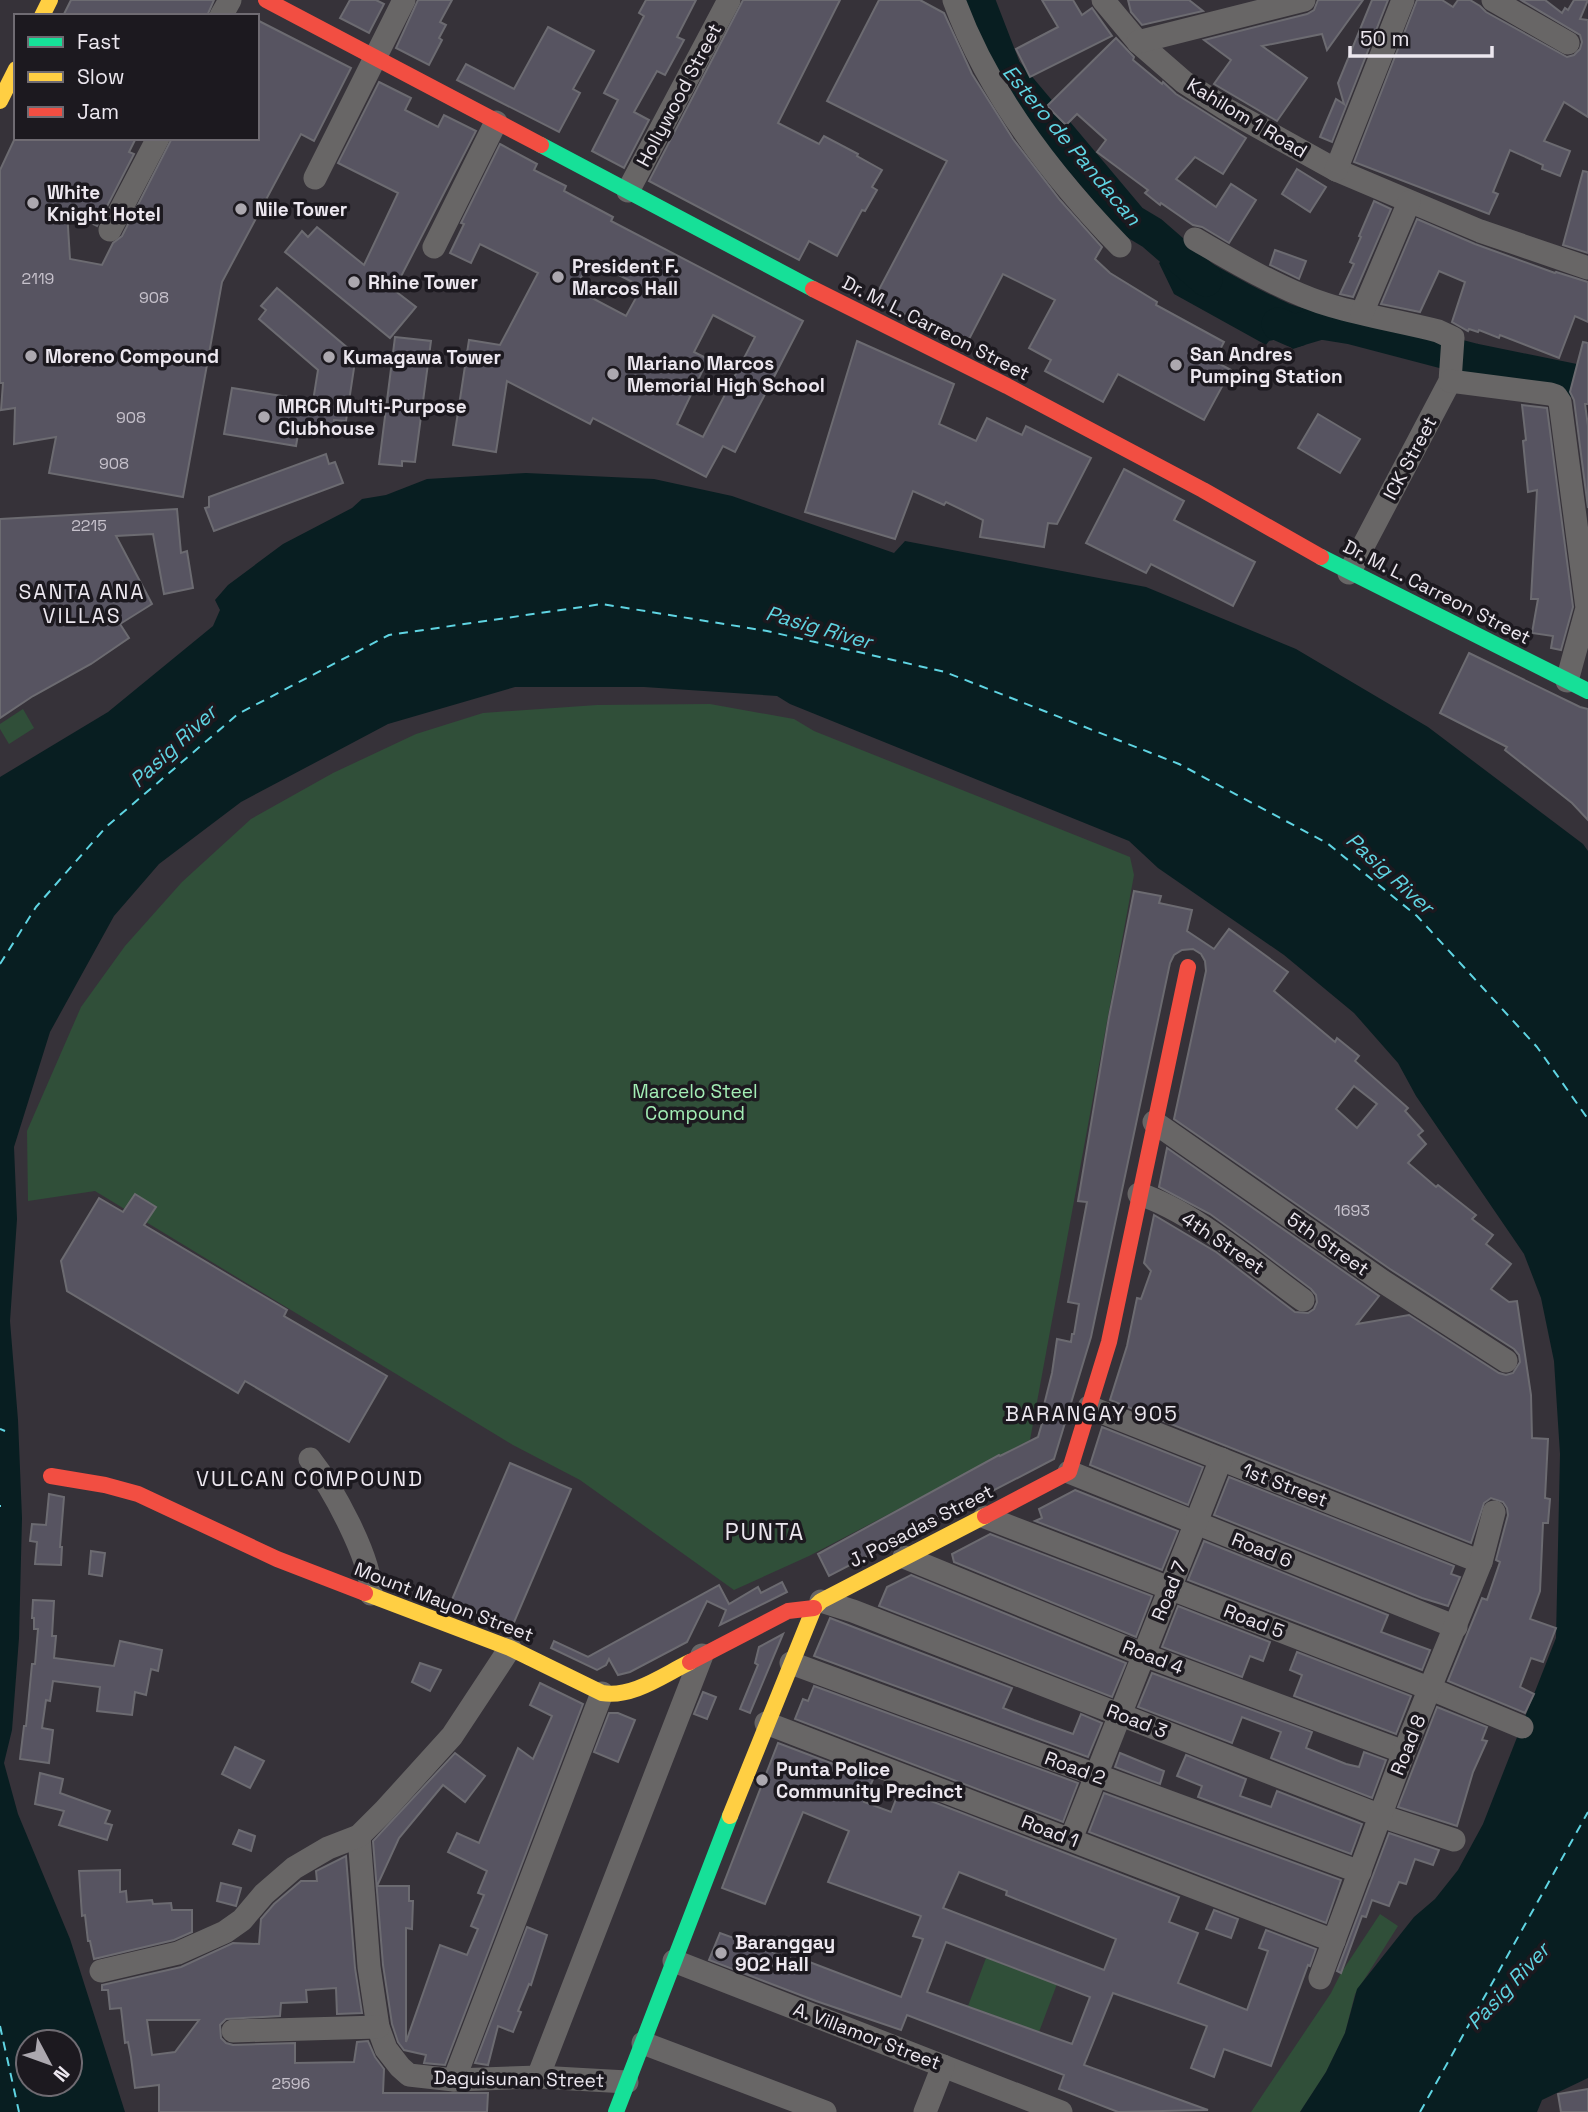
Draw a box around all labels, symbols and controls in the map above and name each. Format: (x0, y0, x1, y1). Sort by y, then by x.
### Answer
legend (14, 14, 259, 140)
scale bar (1350, 14, 1492, 58)
street label: Hollywood Street (631, 19, 727, 171)
text: 50 m (1360, 25, 1410, 52)
text: Fast (77, 28, 121, 55)
water label: Estero de Pandacan (997, 59, 1148, 232)
text: Slow (77, 63, 125, 90)
street label: Kahilom 1 Road (1182, 72, 1312, 164)
text: Jam (77, 98, 119, 125)
place label: White Knight Hotel (47, 180, 161, 227)
marker: White Knight Hotel (25, 195, 41, 211)
place label: Nile Tower (255, 197, 347, 222)
marker: Nile Tower (233, 201, 249, 217)
place label: President F. Marcos Hall (572, 254, 679, 301)
house number: 2119 (22, 268, 54, 289)
marker: President F. Marcos Hall (550, 269, 566, 285)
place label: Rhine Tower (368, 270, 478, 295)
street label: Dr. M. L. Carreon Street (838, 270, 1034, 386)
marker: Rhine Tower (346, 274, 362, 290)
house number: 908 (139, 287, 169, 308)
place label: San Andres Pumping Station (1190, 342, 1343, 389)
place label: Moreno Compound (45, 344, 219, 369)
place label: Kumagawa Tower (343, 345, 501, 370)
marker: Moreno Compound (23, 348, 39, 364)
marker: Kumagawa Tower (321, 349, 337, 365)
place label: Mariano Marcos Memorial High School (627, 351, 825, 398)
marker: San Andres Pumping Station (1168, 357, 1184, 373)
marker: Mariano Marcos Memorial High School (605, 366, 621, 382)
place label: MRCR Multi-Purpose Clubhouse (278, 394, 467, 441)
house number: 908 (116, 407, 146, 428)
marker: MRCR Multi-Purpose Clubhouse (256, 409, 272, 425)
street label: ICK Street (1378, 412, 1442, 504)
house number: 908 (99, 453, 129, 474)
house number: 2215 (71, 515, 107, 536)
street label: Dr. M. L. Carreon Street (1339, 534, 1535, 650)
district label: SANTA ANA VILLAS (18, 578, 146, 629)
water label: Pasig River (763, 599, 877, 656)
water label: Pasig River (124, 698, 224, 793)
water label: Pasig River (1340, 826, 1441, 921)
park label: Marcelo Steel Compound (632, 1079, 758, 1126)
house number: 1693 (1334, 1200, 1370, 1221)
street label: 4th Street (1177, 1206, 1269, 1280)
street label: 5th Street (1282, 1207, 1374, 1281)
district label: BARANGAY 905 (1005, 1400, 1179, 1427)
street label: 1st Street (1239, 1457, 1331, 1513)
district label: VULCAN COMPOUND (196, 1465, 424, 1492)
street label: J. Posadas Street (845, 1479, 997, 1573)
district label: PUNTA (725, 1517, 805, 1547)
street label: Road 6 (1228, 1527, 1296, 1573)
street label: Mount Mayon Street (351, 1556, 537, 1648)
street label: Road 7 (1146, 1557, 1192, 1625)
street label: Road 5 (1220, 1598, 1288, 1644)
street label: Road 4 (1119, 1634, 1187, 1680)
street label: Road 3 (1103, 1698, 1171, 1744)
street label: Road 8 (1385, 1711, 1431, 1779)
street label: Road 2 (1041, 1745, 1109, 1791)
place label: Punta Police Community Precinct (776, 1757, 963, 1804)
marker: Punta Police Community Precinct (754, 1772, 770, 1788)
street label: Road 1 (1018, 1809, 1082, 1853)
place label: Baranggay 902 Hall (735, 1930, 835, 1977)
water label: Pasig River (1461, 1935, 1556, 2035)
marker: Baranggay 902 Hall (713, 1945, 729, 1961)
street label: A. Villamor Street (790, 1996, 944, 2076)
north arrow (14, 2028, 84, 2098)
text: N (48, 2061, 75, 2087)
street label: Daguisunan Street (434, 2065, 604, 2093)
house number: 2596 (272, 2073, 310, 2094)

